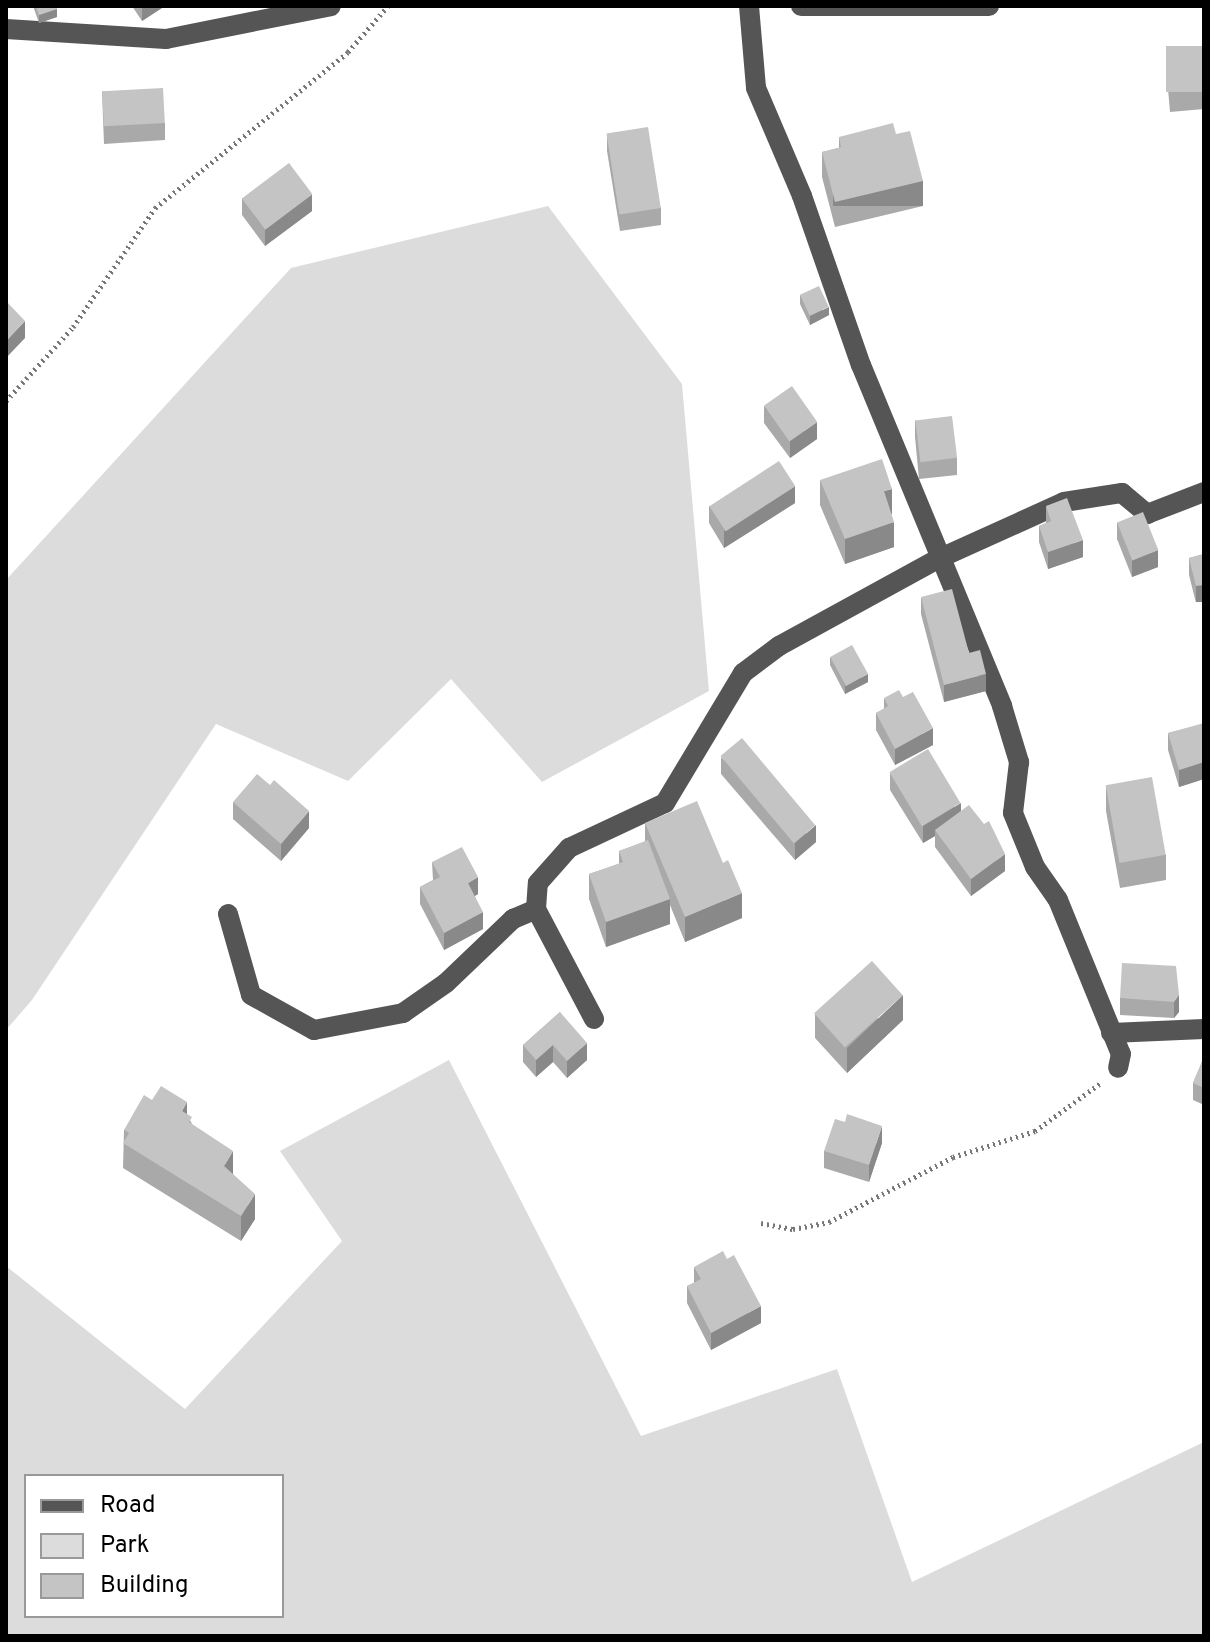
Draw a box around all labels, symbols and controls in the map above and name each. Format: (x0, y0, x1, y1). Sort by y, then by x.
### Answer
legend (24, 1474, 284, 1618)
text: Road (100, 1491, 156, 1521)
text: Park (100, 1531, 150, 1561)
text: Building (100, 1571, 189, 1601)

